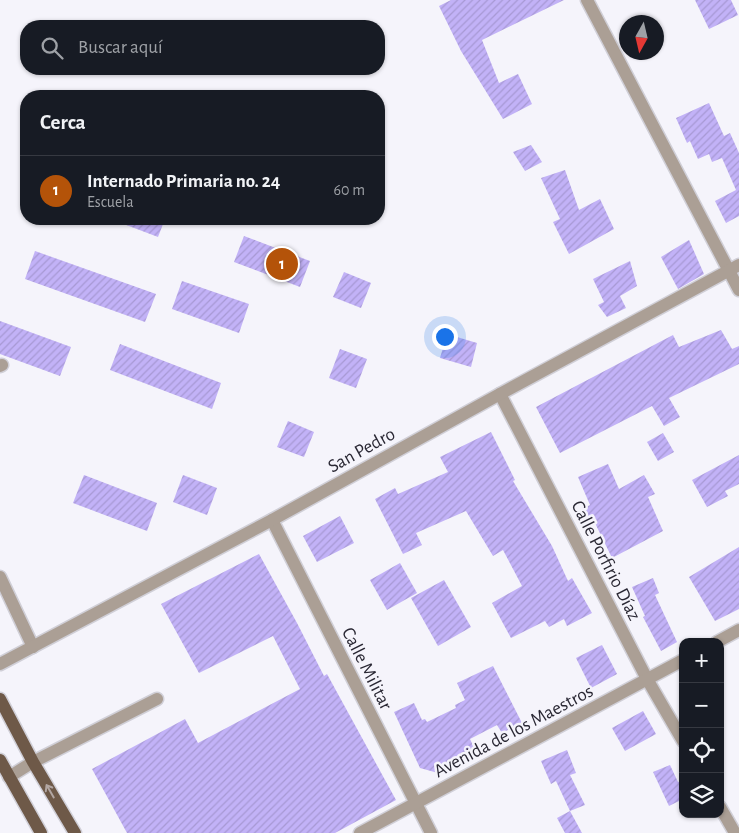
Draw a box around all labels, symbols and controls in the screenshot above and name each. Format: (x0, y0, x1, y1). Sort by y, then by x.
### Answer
north arrow (619, 15, 664, 60)
search box (20, 20, 385, 75)
icon: search (38, 34, 66, 62)
text: Buscar aquí (78, 38, 163, 57)
text: Cerca (40, 112, 86, 133)
text: Internado Primaria no. 24 (87, 172, 280, 191)
text: 1 (53, 182, 59, 198)
text: 60 m (334, 182, 365, 198)
text: Escuela (87, 194, 134, 210)
pin: 1 (266, 245, 298, 283)
your location (432, 324, 458, 350)
street label: San Pedro (325, 424, 398, 476)
street label: Calle Porfirio Díaz (567, 498, 644, 624)
street label: Calle Militar (338, 624, 395, 713)
map controls (679, 638, 724, 818)
button: + (679, 638, 724, 683)
street label: Avenida de los Maestros (431, 681, 596, 781)
button: − (679, 683, 724, 728)
button: locate (679, 728, 724, 773)
button: layers (679, 773, 724, 818)
one-way arrow (45, 784, 55, 798)

